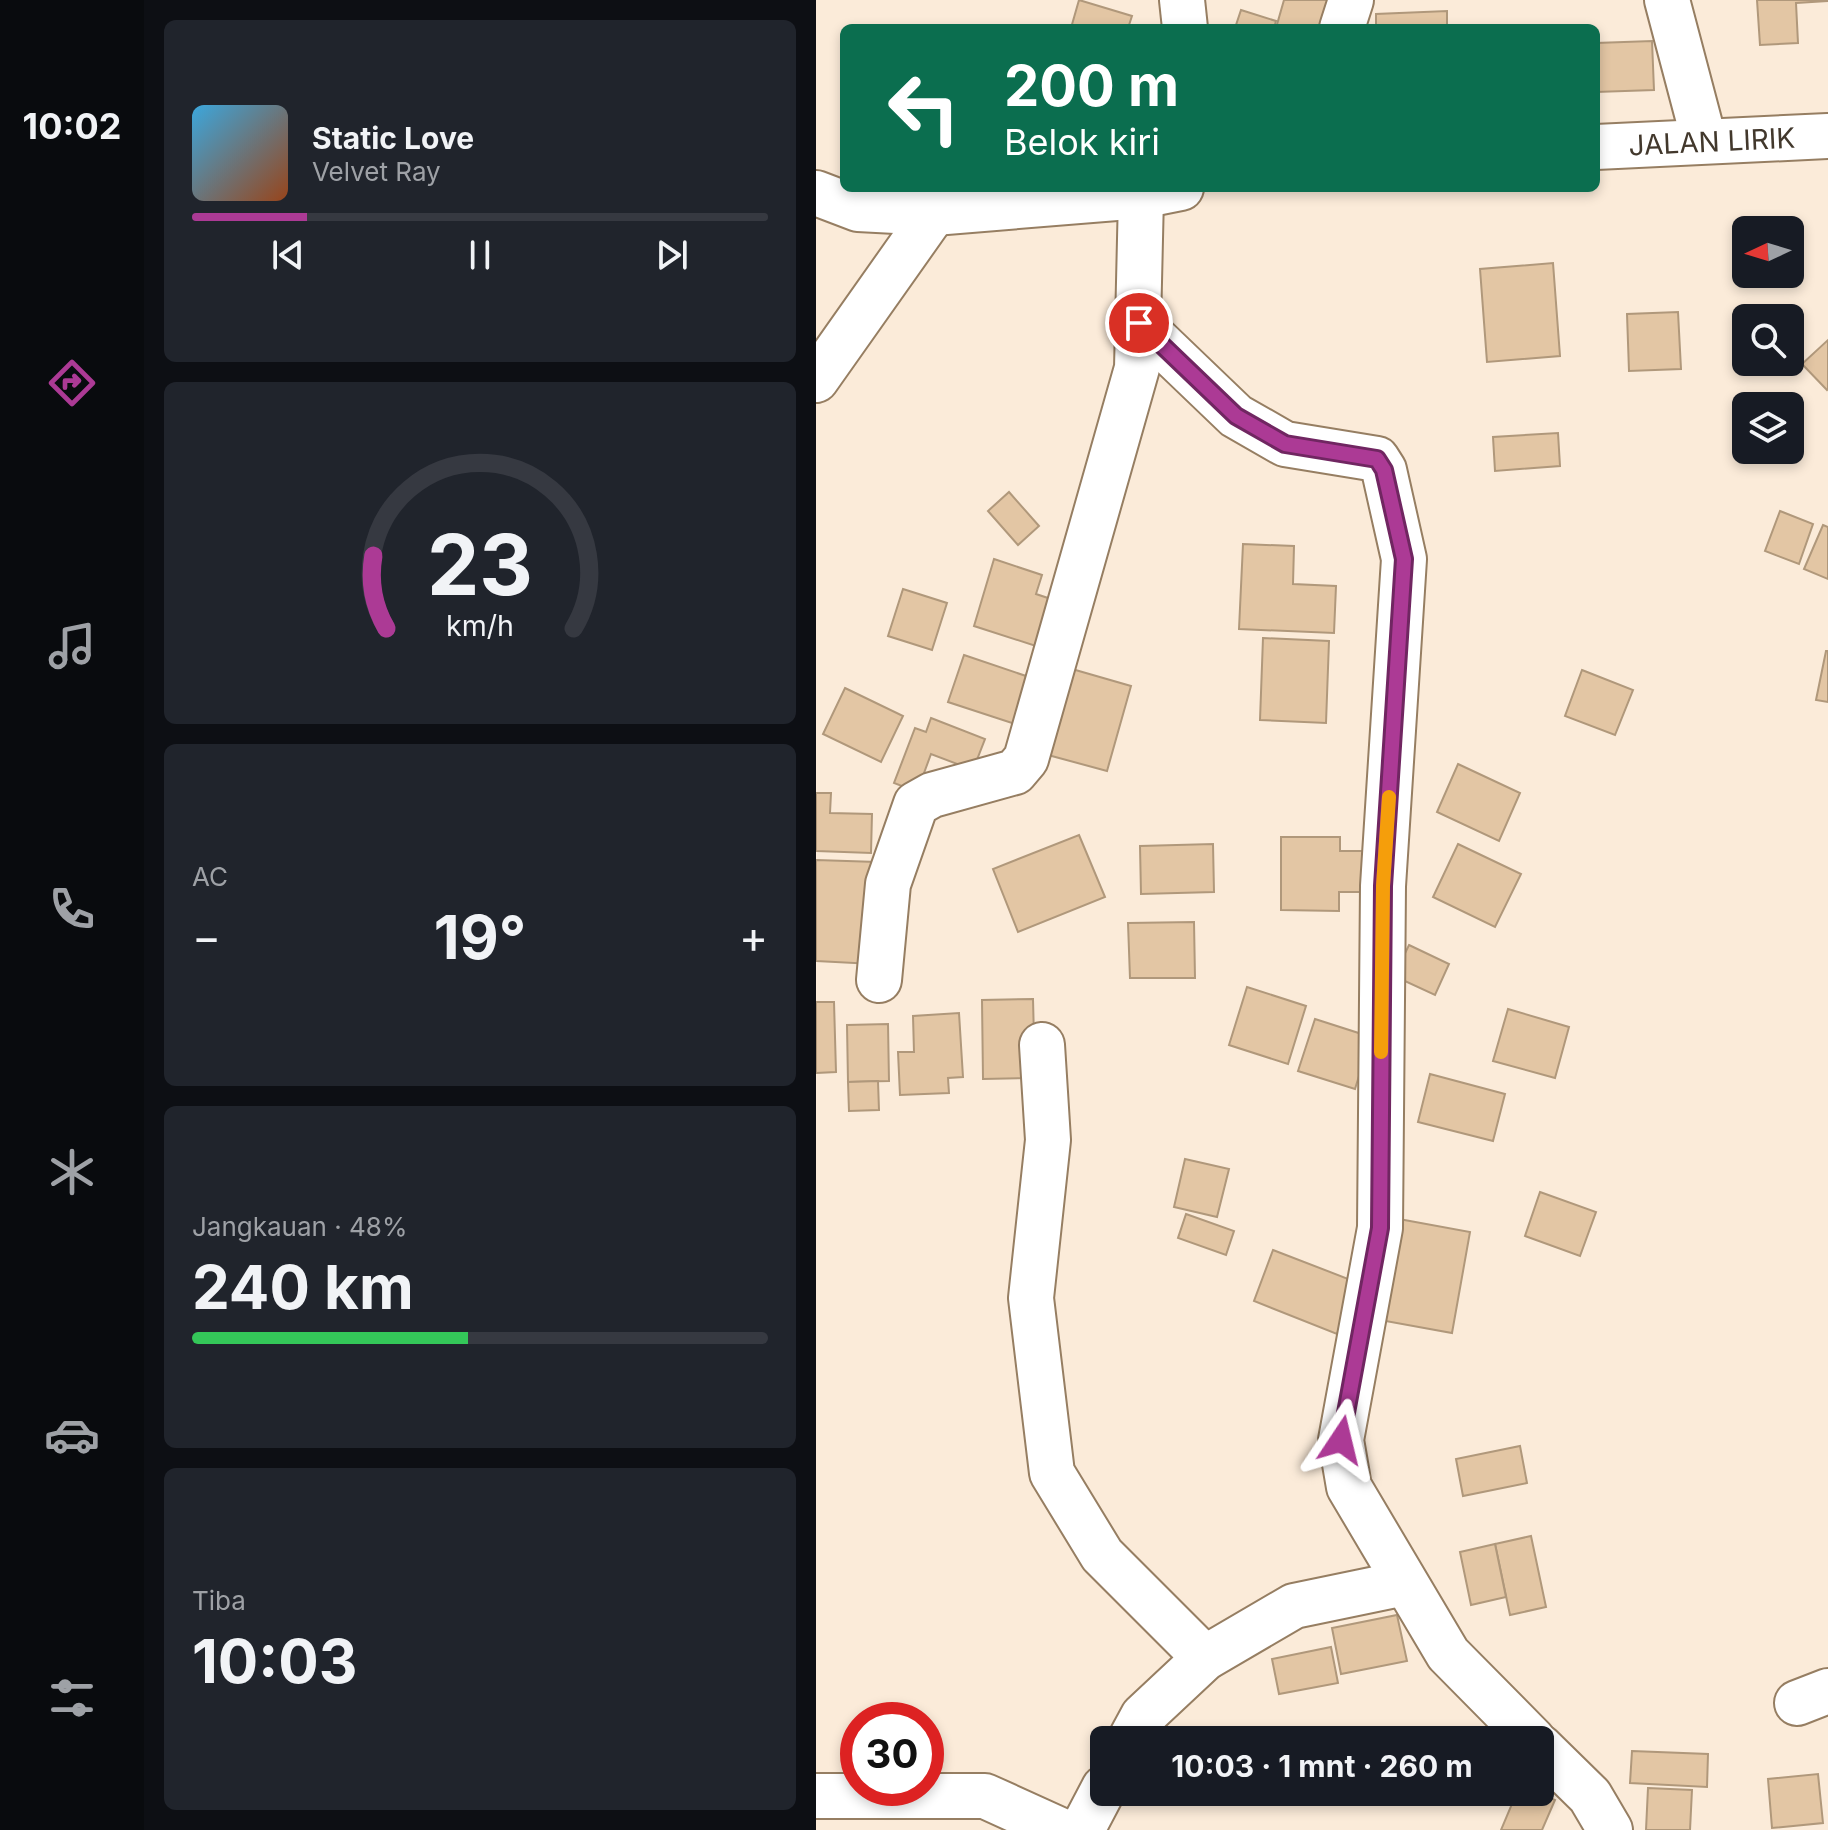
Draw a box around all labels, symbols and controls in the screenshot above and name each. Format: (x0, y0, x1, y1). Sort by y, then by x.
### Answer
text: 200 m (1004, 52, 1179, 120)
icon: left (872, 56, 976, 160)
text: 10:02 (23, 104, 121, 148)
text: Static Love (312, 120, 474, 156)
text: Belok kiri (1004, 120, 1160, 164)
street label: JALAN LIRIK (1628, 121, 1796, 162)
text: Velvet Ray (312, 156, 441, 187)
north arrow (1732, 216, 1804, 288)
map controls (1732, 216, 1804, 464)
icon: previous (266, 233, 310, 277)
icon: pause (458, 233, 502, 277)
icon: next (650, 233, 694, 277)
pin (1105, 289, 1173, 357)
icon: arrive (1117, 301, 1161, 345)
button: search (1732, 304, 1804, 376)
icon: directions (44, 355, 100, 411)
button: layers (1732, 392, 1804, 464)
text: 23 (427, 514, 533, 615)
text: km/h (446, 608, 514, 643)
icon: music (44, 618, 100, 674)
text: AC (192, 861, 228, 892)
icon: phone (44, 881, 100, 937)
text: 19° (434, 901, 526, 973)
text: − (192, 910, 221, 964)
text: + (739, 910, 768, 964)
icon: climate (44, 1144, 100, 1200)
text: Jangkauan · 48% (192, 1211, 407, 1242)
text: 240 km (192, 1251, 414, 1323)
position arrow (1299, 1398, 1383, 1482)
icon: car (44, 1407, 100, 1463)
text: Tiba (192, 1585, 246, 1616)
text: 10:03 (192, 1625, 358, 1697)
icon: filters (44, 1670, 100, 1726)
speed limit sign: 30 (840, 1702, 944, 1806)
text: 10:03 · 1 mnt · 260 m (1171, 1748, 1473, 1784)

